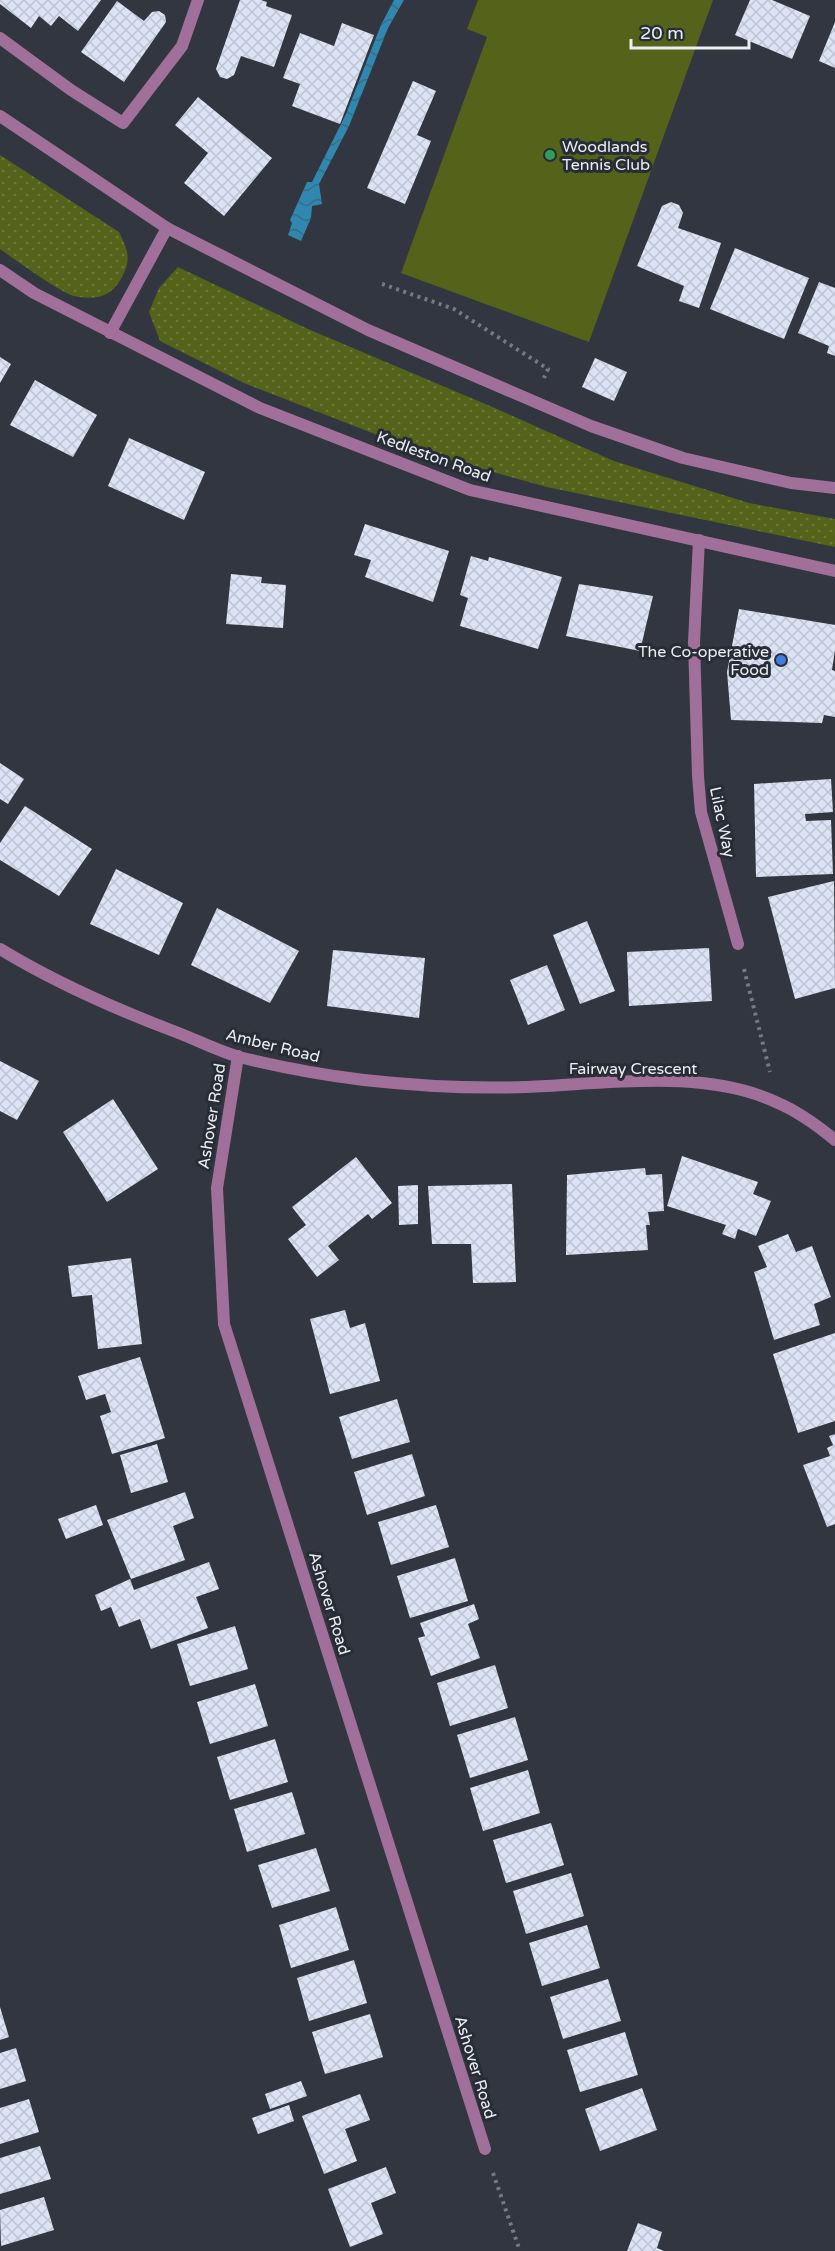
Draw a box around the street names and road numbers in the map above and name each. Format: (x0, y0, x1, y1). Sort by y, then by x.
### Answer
street label: Kedleston Road (374, 427, 494, 487)
street label: Lilac Way (705, 785, 739, 860)
street label: Amber Road (224, 1025, 322, 1067)
street label: Fairway Crescent (569, 1059, 697, 1079)
street label: Ashover Road (194, 1062, 230, 1171)
street label: Ashover Road (304, 1549, 354, 1657)
street label: Ashover Road (450, 2013, 500, 2121)

